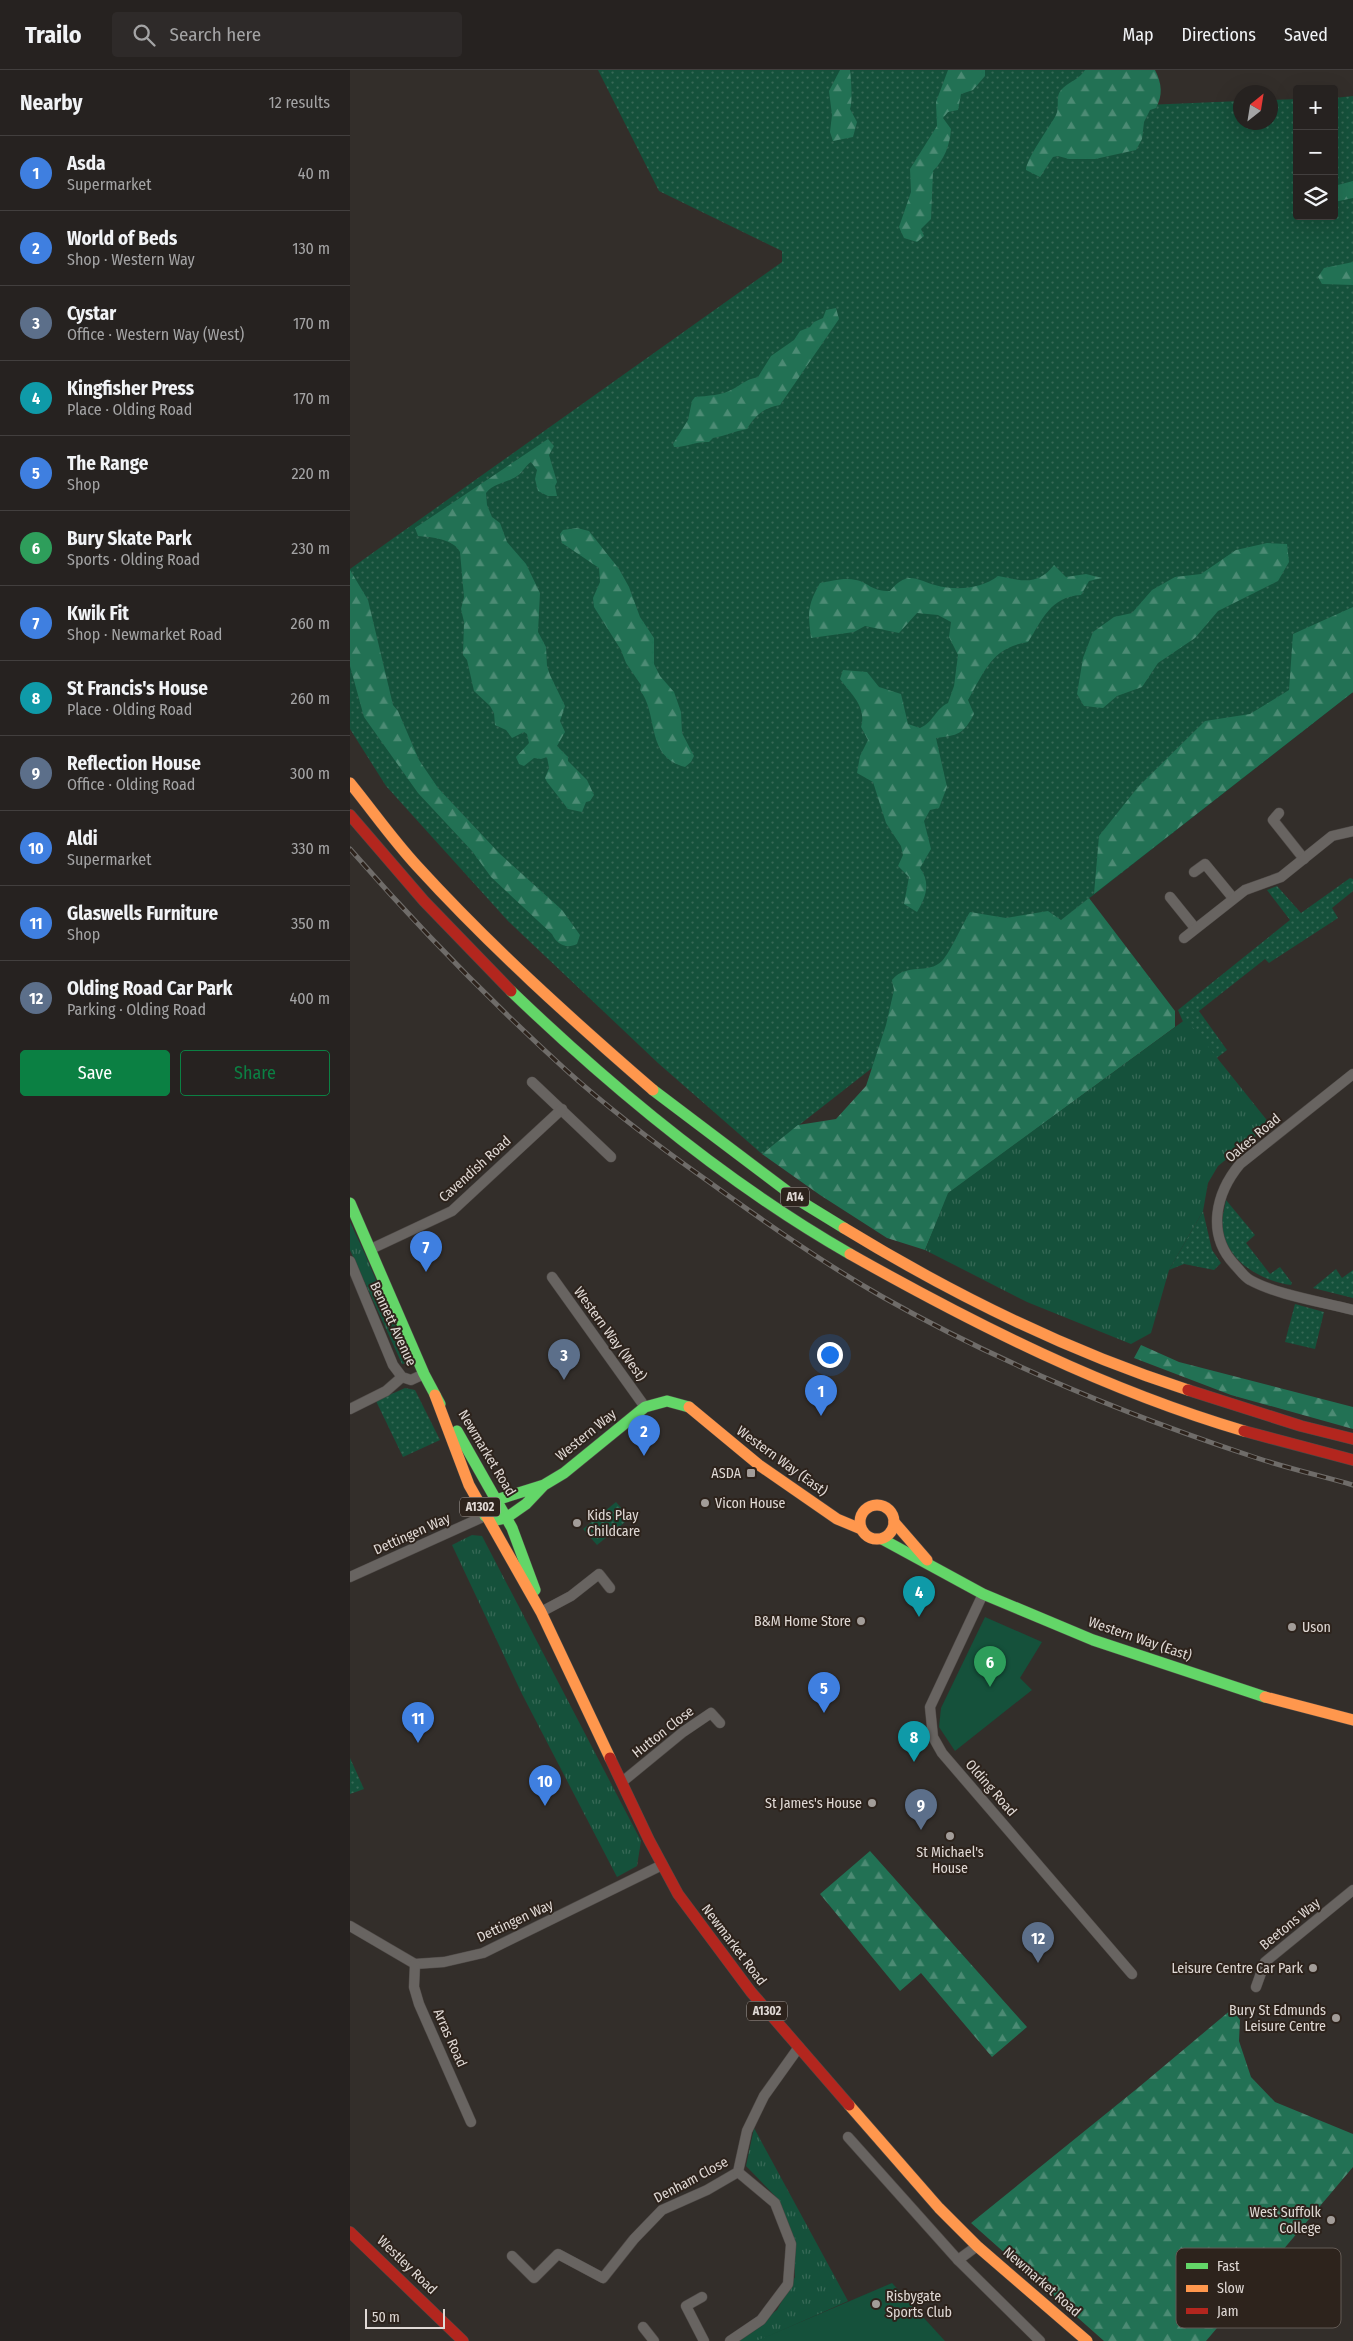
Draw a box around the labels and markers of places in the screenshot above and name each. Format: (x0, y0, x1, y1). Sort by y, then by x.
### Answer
pin: 7 (410, 1231, 442, 1272)
pin: 3 (548, 1339, 580, 1380)
pin: 1 (805, 1375, 837, 1416)
pin: 2 (628, 1415, 660, 1456)
place label: ASDA (711, 1465, 742, 1482)
marker: ASDA (745, 1467, 757, 1479)
place label: Vicon House (715, 1495, 786, 1512)
marker: Vicon House (699, 1497, 711, 1509)
place label: Kids Play Childcare (587, 1507, 640, 1540)
marker: Kids Play Childcare (571, 1517, 583, 1529)
pin: 4 (903, 1576, 935, 1617)
place label: B&M Home Store (754, 1613, 851, 1630)
marker: B&M Home Store (855, 1615, 867, 1627)
place label: Uson (1302, 1619, 1331, 1636)
marker: Uson (1286, 1621, 1298, 1633)
pin: 6 (974, 1646, 1006, 1687)
pin: 5 (808, 1672, 840, 1713)
pin: 11 (402, 1702, 434, 1743)
pin: 8 (898, 1721, 930, 1762)
pin: 10 (529, 1765, 561, 1806)
pin: 9 (905, 1789, 937, 1830)
place label: St James's House (765, 1795, 862, 1812)
marker: St James's House (866, 1797, 878, 1809)
marker: St Michael's House (944, 1830, 956, 1842)
place label: St Michael's House (916, 1844, 984, 1877)
pin: 12 (1022, 1922, 1054, 1963)
place label: Leisure Centre Car Park (1171, 1960, 1303, 1977)
marker: Leisure Centre Car Park (1307, 1962, 1319, 1974)
place label: Bury St Edmunds Leisure Centre (1229, 2002, 1326, 2035)
marker: Bury St Edmunds Leisure Centre (1330, 2012, 1342, 2024)
place label: West Suffolk College (1250, 2204, 1321, 2237)
marker: West Suffolk College (1325, 2214, 1337, 2226)
place label: Risbygate Sports Club (886, 2288, 952, 2321)
marker: Risbygate Sports Club (870, 2298, 882, 2310)

